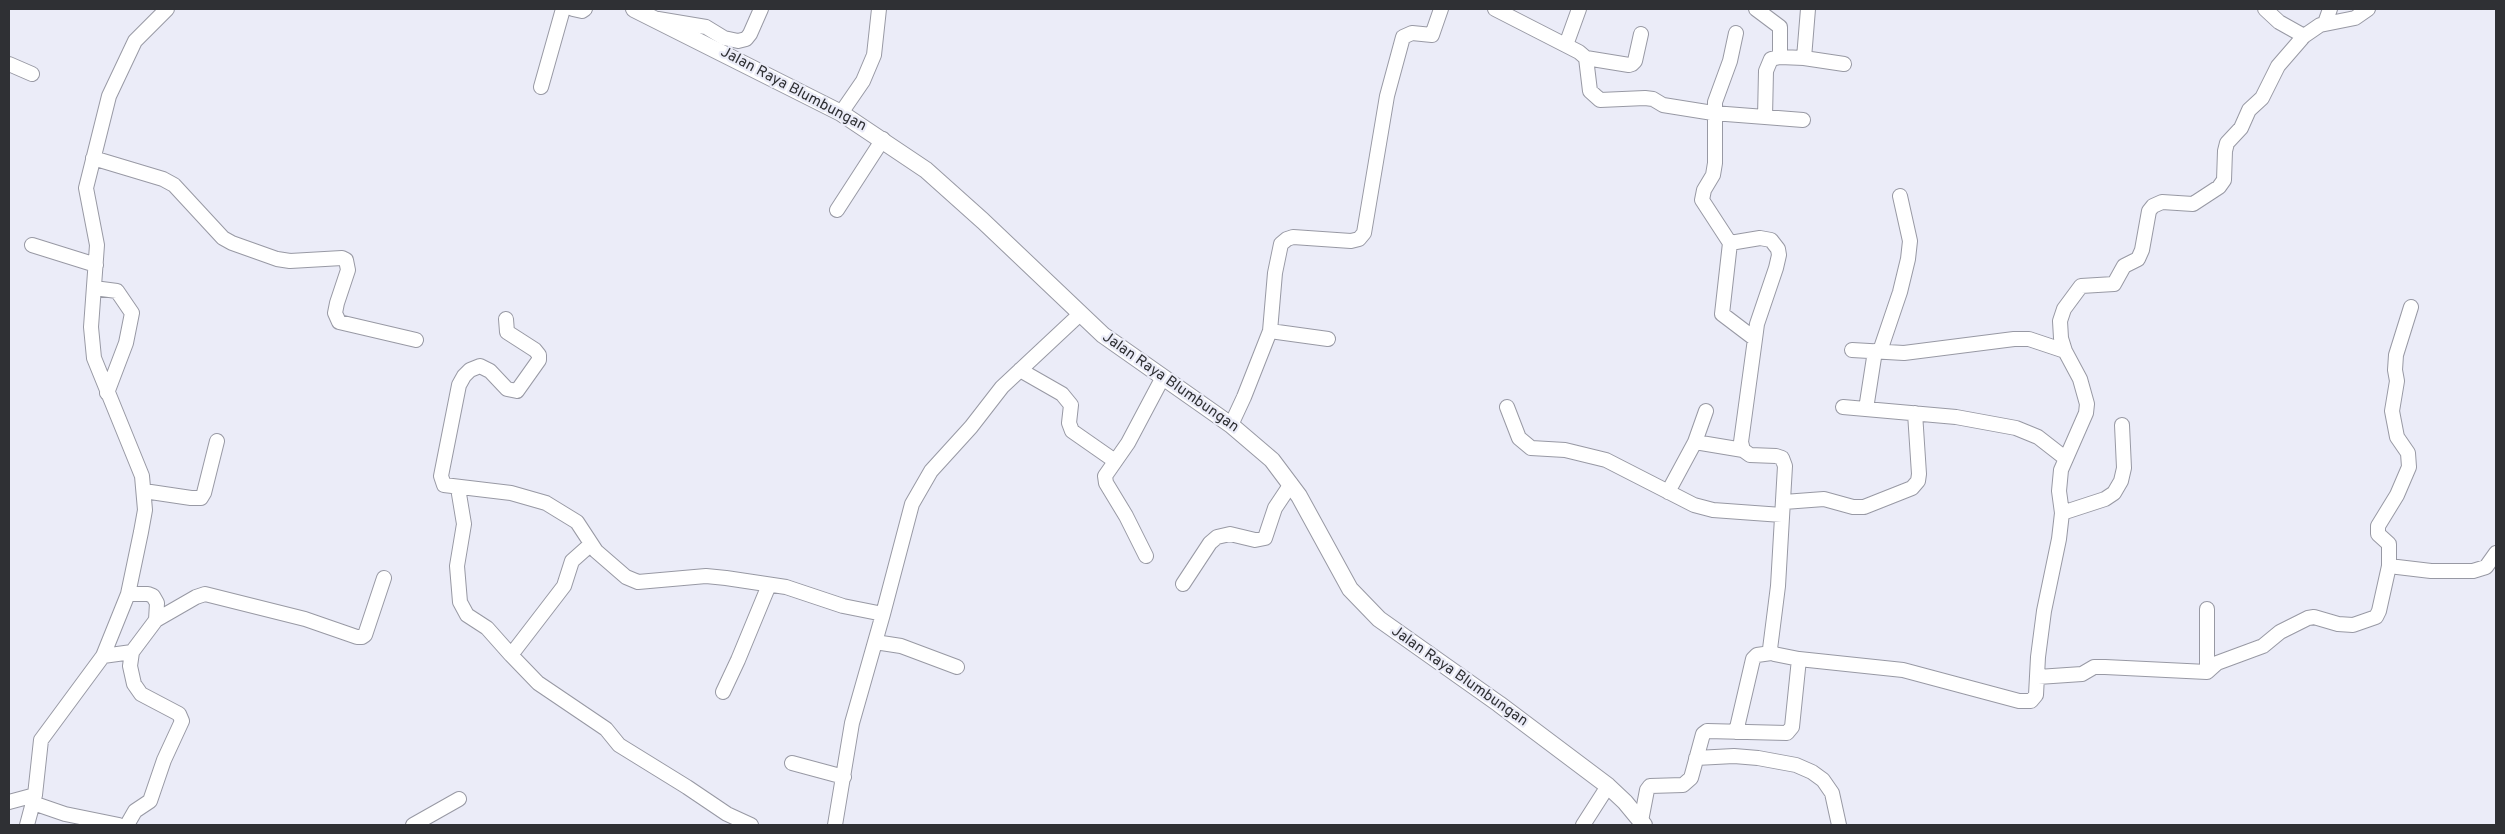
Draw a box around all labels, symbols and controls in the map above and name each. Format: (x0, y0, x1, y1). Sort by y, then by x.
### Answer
street label: Jalan Raya Blumbungan (717, 44, 869, 136)
street label: Jalan Raya Blumbungan (1098, 329, 1242, 437)
street label: Jalan Raya Blumbungan (1387, 623, 1531, 731)

